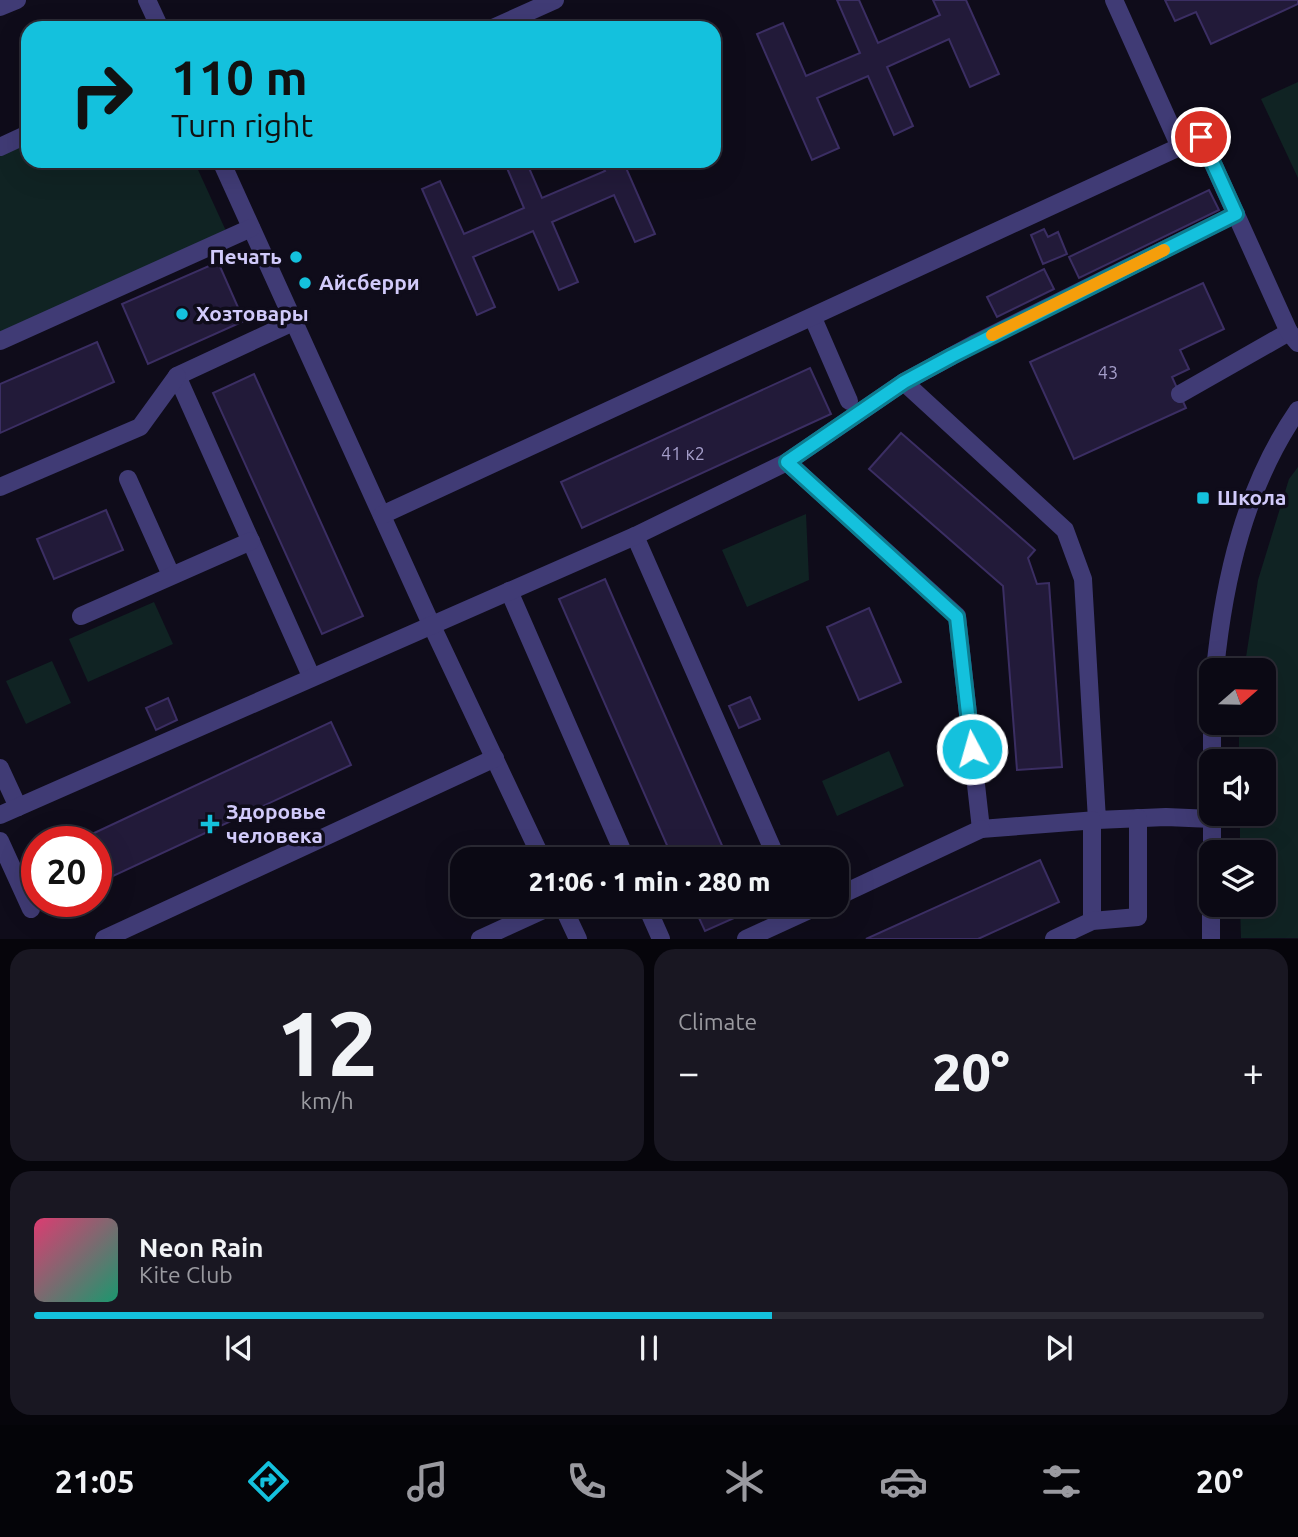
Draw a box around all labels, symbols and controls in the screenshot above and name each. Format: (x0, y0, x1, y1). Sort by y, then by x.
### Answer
icon: right (56, 49, 147, 140)
text: 110 m (171, 49, 308, 104)
text: Turn right (171, 107, 313, 143)
pin (1171, 107, 1231, 167)
icon: arrive (1182, 118, 1220, 156)
place label: Печать (209, 244, 282, 268)
marker: Печать (288, 249, 304, 265)
place label: Айсберри (319, 270, 420, 294)
marker: Айсберри (297, 275, 313, 291)
place label: Хозтовары (196, 301, 309, 325)
marker: Хозтовары (174, 306, 190, 322)
house number: 43 (1098, 362, 1118, 382)
house number: 41 к2 (661, 443, 705, 463)
place label: Школа (1217, 485, 1286, 509)
marker: Школа (1195, 490, 1211, 506)
north arrow (1199, 658, 1276, 735)
map controls (1199, 658, 1276, 917)
position arrow (935, 712, 1009, 786)
button: sound (1199, 749, 1276, 826)
place label: Здоровье человека (226, 799, 326, 847)
marker: Здоровье человека (200, 814, 220, 834)
speed limit sign: 20 (21, 826, 112, 917)
button: layers (1199, 840, 1276, 917)
text: 21:06 · 1 min · 280 m (529, 867, 770, 896)
text: 12 (276, 991, 378, 1093)
text: Climate (678, 1009, 757, 1034)
text: 20° (932, 1043, 1010, 1101)
text: − (678, 1051, 699, 1093)
text: + (1243, 1051, 1264, 1093)
text: km/h (300, 1088, 354, 1113)
text: Neon Rain (139, 1233, 264, 1262)
text: Kite Club (139, 1262, 233, 1287)
icon: previous (220, 1329, 258, 1367)
icon: pause (630, 1329, 668, 1367)
icon: next (1040, 1329, 1078, 1367)
icon: directions (244, 1457, 293, 1506)
icon: music (403, 1457, 452, 1506)
icon: phone (562, 1457, 611, 1506)
icon: climate (720, 1457, 769, 1506)
icon: car (879, 1457, 928, 1506)
icon: filters (1037, 1457, 1086, 1506)
text: 21:05 (55, 1463, 135, 1499)
text: 20° (1196, 1463, 1243, 1499)

